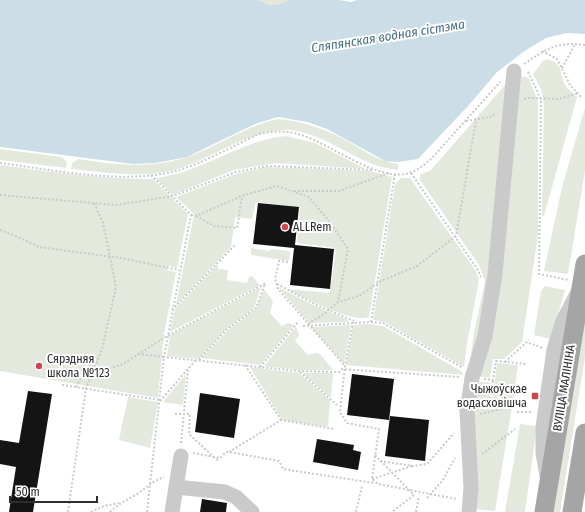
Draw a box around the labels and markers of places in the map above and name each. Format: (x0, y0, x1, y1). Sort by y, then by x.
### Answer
place label: ALLRem (293, 220, 331, 234)
marker: ALLRem (280, 222, 290, 232)
place label: Сярэдняя школа №123 (47, 352, 110, 380)
marker: Сярэдняя школа №123 (34, 361, 44, 371)
place label: Чыжоўскае водасховішча (457, 382, 527, 410)
marker: Чыжоўскае водасховішча (530, 391, 540, 401)

